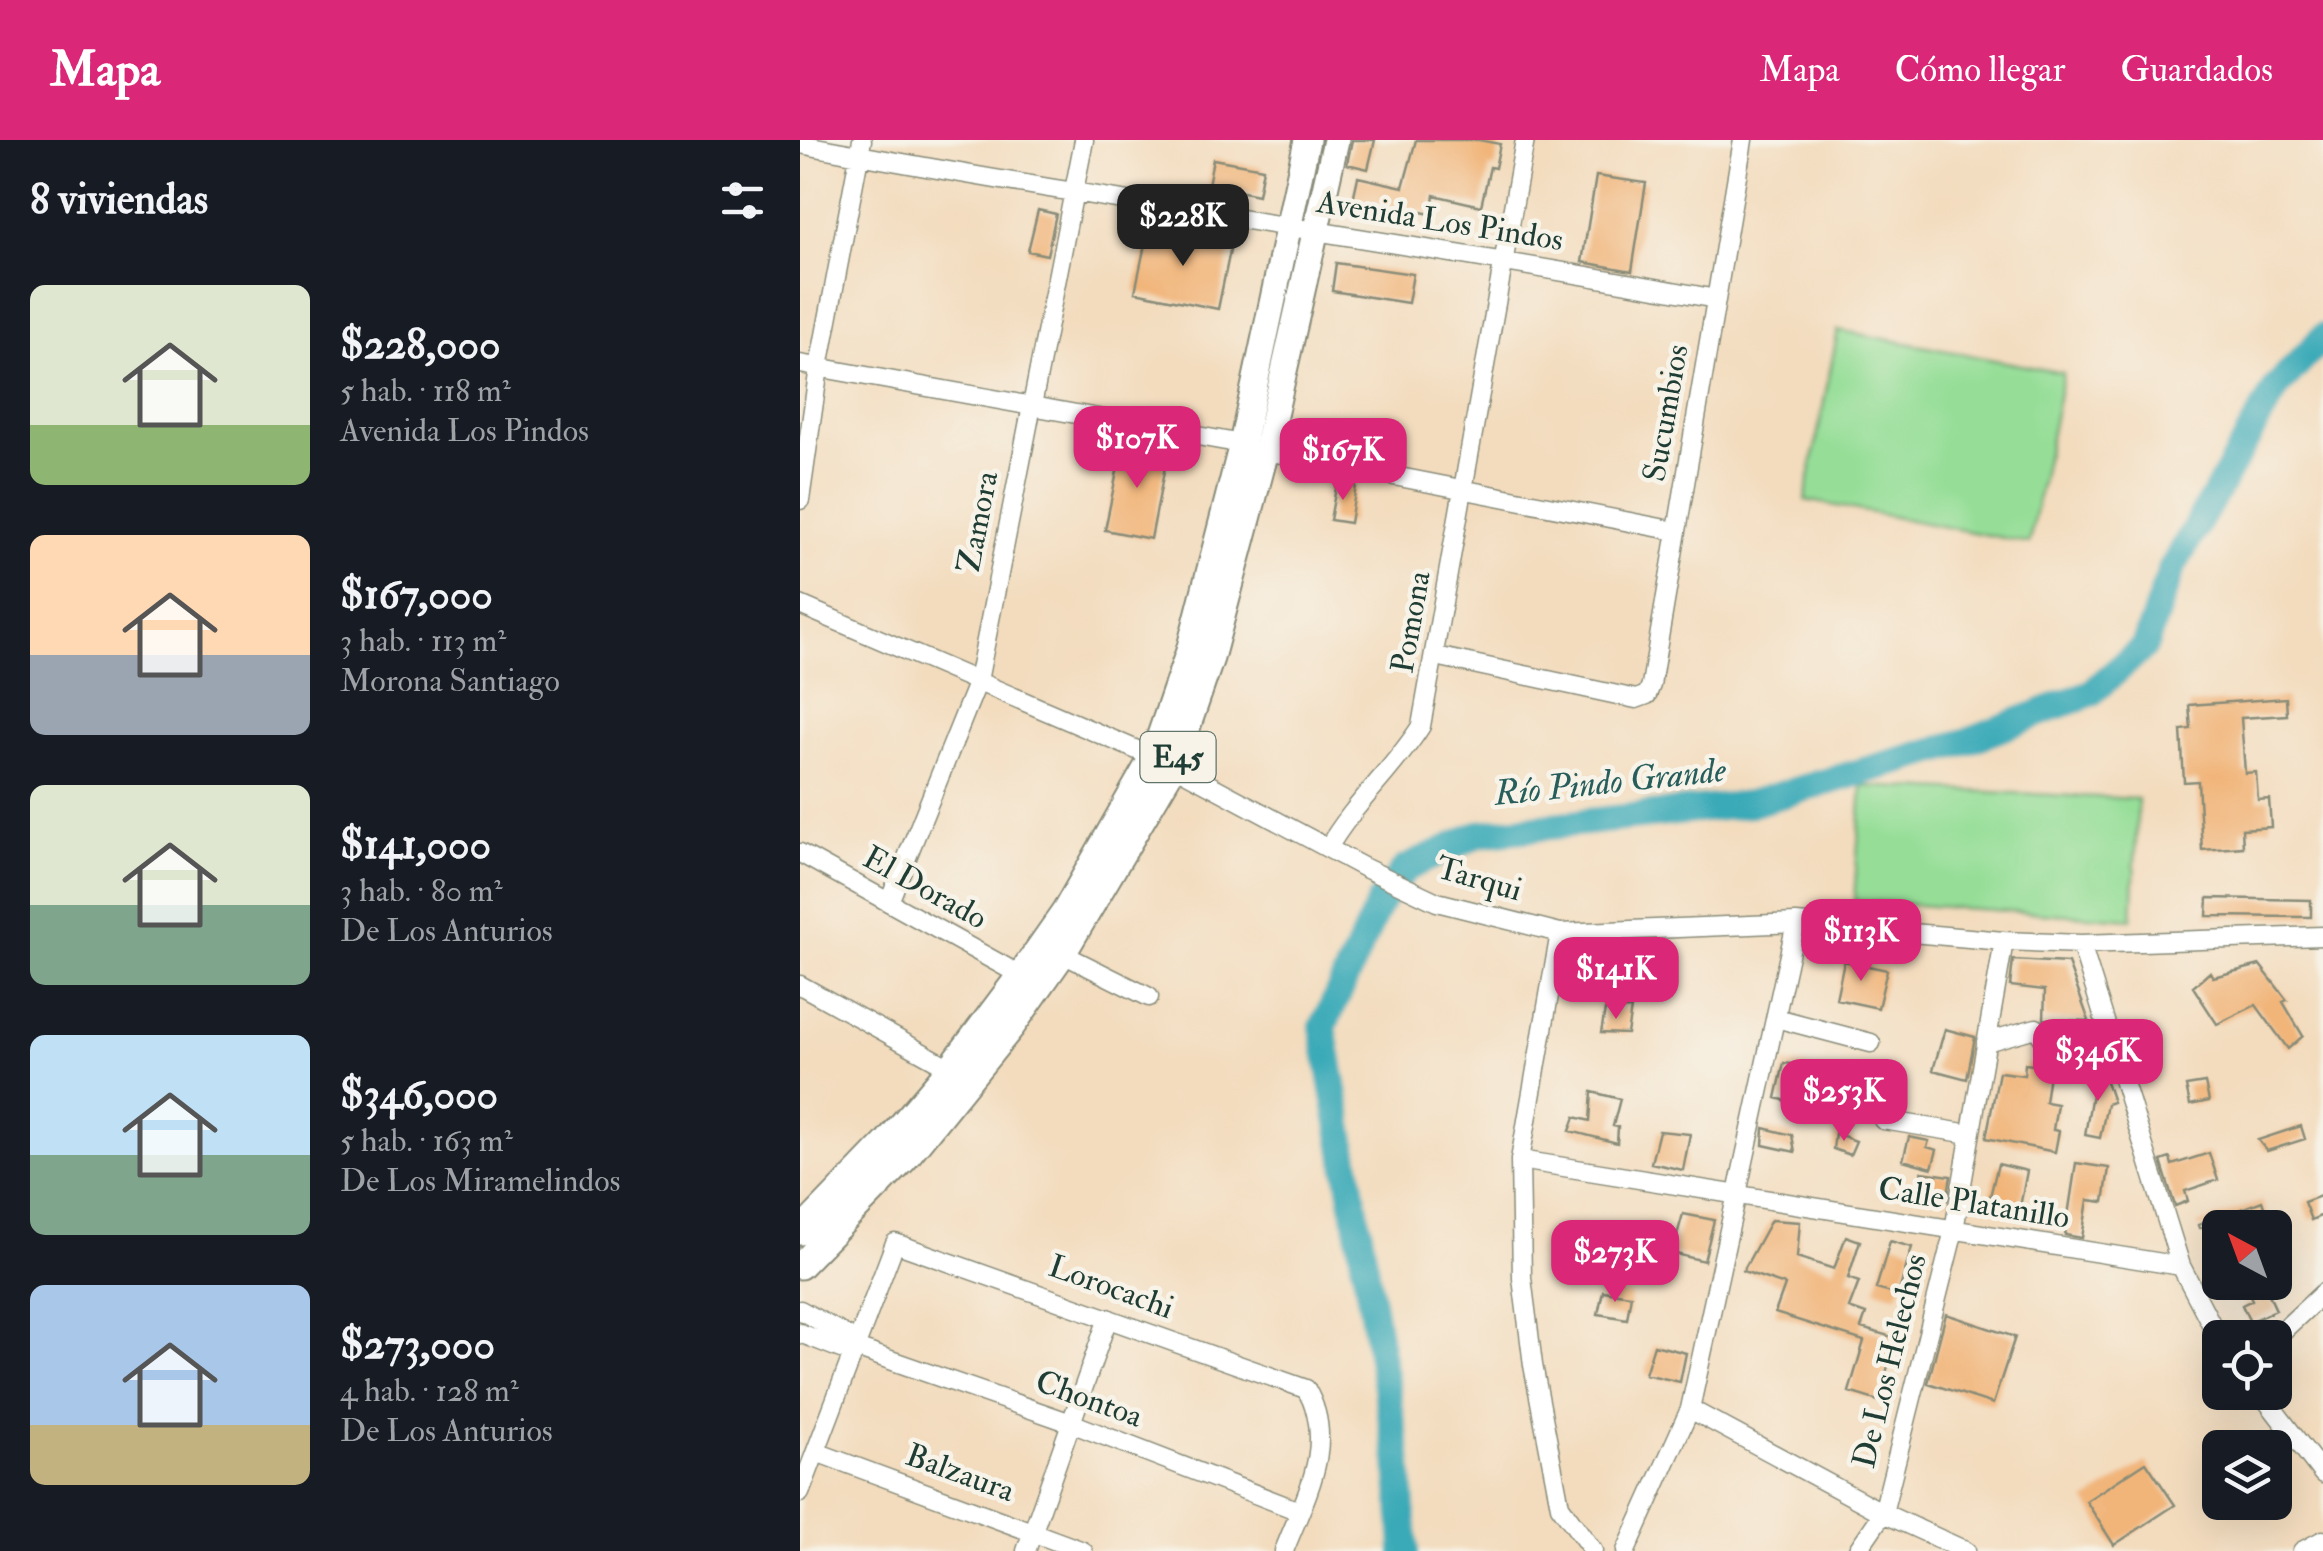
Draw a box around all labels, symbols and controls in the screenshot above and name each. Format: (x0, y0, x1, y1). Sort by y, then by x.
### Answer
text: Mapa (50, 40, 160, 100)
text: Mapa (1760, 48, 1840, 92)
text: Cómo llegar (1895, 48, 2066, 92)
text: Guardados (2121, 48, 2273, 92)
icon: filters (715, 173, 770, 228)
text: 8 viviendas (30, 174, 208, 226)
street label: Avenida Los Pindos (1313, 182, 1566, 260)
pin: $228K (1113, 184, 1253, 269)
text: $228K (1139, 196, 1227, 236)
text: $228,000 (340, 319, 501, 371)
icon: home (110, 325, 230, 445)
street label: Sucumbios (1634, 341, 1698, 485)
text: 5 hab. · 118 m² (340, 371, 511, 411)
pin: $107K (1067, 406, 1207, 491)
text: Avenida Los Pindos (340, 411, 589, 451)
text: $107K (1096, 418, 1178, 458)
pin: $167K (1273, 418, 1413, 503)
text: $167K (1302, 430, 1384, 470)
street label: Zamora (949, 467, 1008, 576)
street label: Pomona (1382, 567, 1440, 676)
text: $167,000 (340, 569, 493, 621)
icon: home (110, 575, 230, 695)
text: 3 hab. · 113 m² (340, 621, 506, 661)
text: Morona Santiago (340, 661, 560, 701)
road number: E45 (1140, 732, 1216, 782)
water label: Río Pindo Grande (1491, 748, 1728, 816)
text: $141,000 (340, 819, 491, 871)
icon: home (110, 825, 230, 945)
street label: El Dorado (856, 838, 994, 938)
street label: Tarqui (1432, 848, 1526, 910)
text: 3 hab. · 80 m² (340, 871, 503, 911)
pin: $113K (1791, 899, 1931, 984)
text: De Los Anturios (340, 911, 553, 951)
text: $113K (1823, 911, 1899, 951)
pin: $141K (1546, 937, 1686, 1022)
text: $141K (1576, 949, 1656, 989)
pin: $346K (2028, 1019, 2168, 1104)
text: $346K (2055, 1031, 2141, 1071)
pin: $253K (1774, 1059, 1914, 1144)
text: $346,000 (340, 1069, 498, 1121)
text: $253K (1803, 1071, 1885, 1111)
icon: home (110, 1075, 230, 1195)
text: 5 hab. · 163 m² (340, 1121, 513, 1161)
text: De Los Miramelindos (340, 1161, 621, 1201)
street label: Calle Platanillo (1875, 1168, 2073, 1238)
north arrow (2202, 1210, 2292, 1300)
map controls (2202, 1210, 2292, 1520)
pin: $273K (1545, 1220, 1685, 1305)
text: $273K (1573, 1232, 1657, 1272)
street label: Lorocachi (1043, 1246, 1179, 1328)
street label: De Los Helechos (1844, 1250, 1936, 1472)
text: $273,000 (340, 1319, 495, 1371)
button: locate (2202, 1320, 2292, 1410)
icon: home (110, 1325, 230, 1445)
street label: Chontoa (1030, 1361, 1149, 1437)
text: 4 hab. · 128 m² (340, 1371, 519, 1411)
text: De Los Anturios (340, 1411, 553, 1451)
button: layers (2202, 1430, 2292, 1520)
street label: Balzaura (900, 1435, 1021, 1511)

